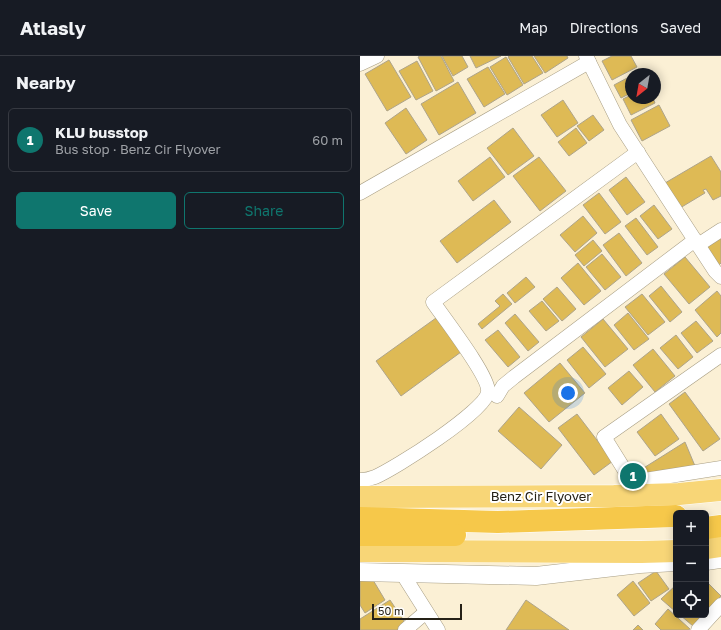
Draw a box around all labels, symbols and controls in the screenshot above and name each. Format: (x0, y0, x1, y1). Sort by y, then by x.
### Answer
text: Atlasly (20, 16, 86, 39)
text: Map (519, 19, 548, 36)
text: Directions (570, 19, 638, 36)
text: Saved (660, 19, 701, 36)
north arrow (625, 68, 661, 104)
text: Nearby (16, 72, 76, 93)
text: KLU busstop (55, 123, 148, 141)
text: 1 (27, 132, 33, 148)
text: 60 m (312, 132, 343, 148)
text: Bus stop · Benz Cir Flyover (55, 141, 221, 157)
button: Save (16, 192, 176, 229)
button: Share (184, 192, 344, 229)
your location (558, 383, 578, 403)
pin: 1 (620, 461, 646, 491)
street label: Benz Cir Flyover (491, 488, 591, 504)
map controls (673, 510, 709, 618)
button: + (673, 510, 709, 546)
button: − (673, 546, 709, 582)
button: locate (673, 582, 709, 618)
scale bar (372, 602, 462, 621)
text: 50 m (378, 604, 404, 617)

